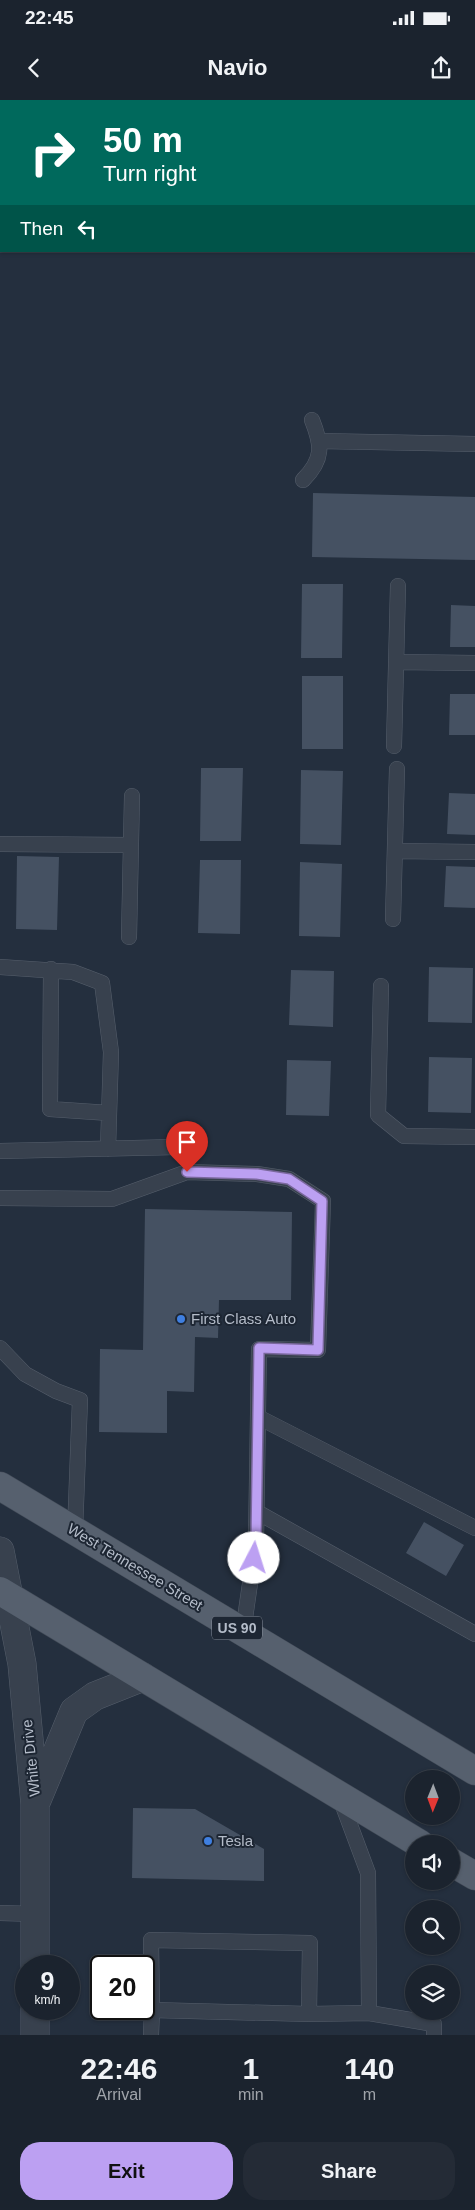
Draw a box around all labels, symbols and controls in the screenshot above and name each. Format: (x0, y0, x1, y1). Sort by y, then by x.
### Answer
text: 22:45 (25, 7, 74, 28)
icon: back (20, 54, 48, 82)
icon: share (427, 54, 455, 82)
text: Navio (208, 55, 267, 80)
icon: right (20, 120, 85, 185)
text: 50 m (103, 120, 183, 159)
text: Turn right (103, 161, 196, 186)
icon: left (73, 215, 101, 243)
text: Then (20, 218, 63, 239)
pin (166, 1121, 208, 1172)
icon: arrive (173, 1128, 201, 1156)
place label: First Class Auto (191, 1310, 296, 1327)
marker: First Class Auto (175, 1313, 187, 1325)
street label: West Tennessee Street (65, 1519, 207, 1614)
position arrow (227, 1531, 279, 1583)
road number: US 90 (212, 1616, 262, 1640)
street label: White Drive (18, 1719, 43, 1797)
north arrow (405, 1770, 460, 1825)
map controls (405, 1770, 460, 2020)
place label: Tesla (218, 1832, 254, 1849)
marker: Tesla (202, 1835, 214, 1847)
button: sound (405, 1835, 460, 1890)
button: search (405, 1900, 460, 1955)
speed limit sign: 20 (90, 1955, 155, 2020)
button: layers (405, 1965, 460, 2020)
text: 9 (41, 1967, 54, 1995)
text: km/h (34, 1993, 61, 2007)
text: 22:46 (81, 2052, 157, 2085)
text: 1 (242, 2052, 259, 2085)
text: 140 (344, 2052, 394, 2085)
text: Arrival (96, 2086, 142, 2103)
text: min (238, 2086, 264, 2103)
text: m (363, 2086, 376, 2103)
button: Exit (20, 2142, 233, 2200)
button: Share (243, 2142, 455, 2200)

